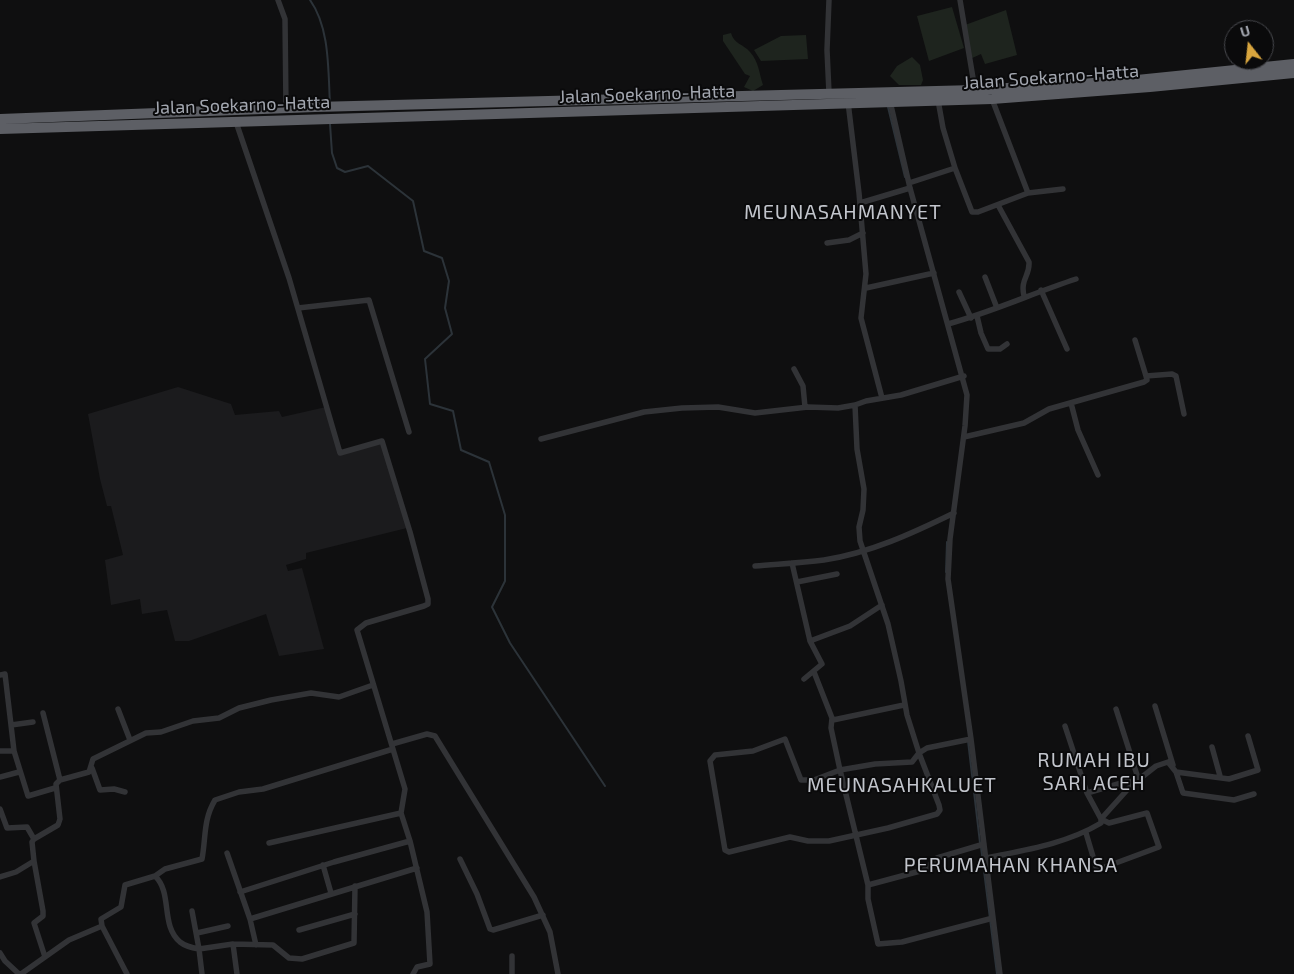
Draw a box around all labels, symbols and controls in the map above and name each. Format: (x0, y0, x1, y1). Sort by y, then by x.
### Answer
north arrow (1224, 20, 1274, 70)
text: U (1238, 22, 1252, 41)
street label: Jalan Soekarno-Hatta (962, 60, 1140, 94)
street label: Jalan Soekarno-Hatta (559, 80, 735, 108)
street label: Jalan Soekarno-Hatta (154, 91, 330, 119)
district label: MEUNASAHMANYET (742, 200, 944, 224)
district label: RUMAH IBU SARI ACEH (1036, 748, 1152, 795)
district label: MEUNASAHKALUET (805, 773, 999, 797)
district label: PERUMAHAN KHANSA (902, 853, 1120, 877)

